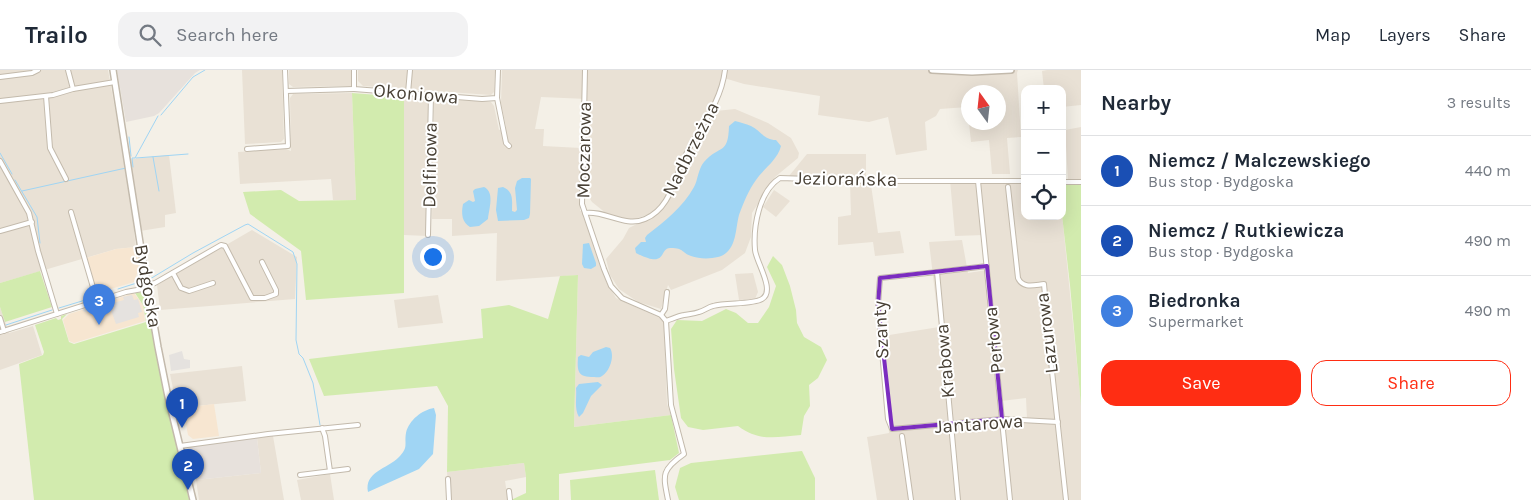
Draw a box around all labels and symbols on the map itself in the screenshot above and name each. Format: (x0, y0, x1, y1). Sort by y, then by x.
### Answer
street label: Okoniowa (373, 79, 459, 109)
north arrow (961, 85, 1006, 130)
street label: Nadbrzeżna (658, 98, 724, 200)
street label: Moczarowa (572, 101, 596, 199)
street label: Delfinowa (418, 122, 442, 208)
street label: Jeziorańska (795, 167, 897, 191)
street label: Bydgoska (130, 243, 166, 329)
your location (420, 244, 446, 270)
pin: 3 (83, 284, 115, 325)
street label: Lazurowa (1031, 291, 1063, 375)
street label: Szanty (868, 300, 894, 360)
street label: Perłowa (980, 305, 1008, 375)
street label: Krabowa (931, 323, 959, 399)
pin: 1 (166, 387, 198, 428)
street label: Jantarowa (934, 410, 1024, 438)
pin: 2 (172, 449, 204, 490)

